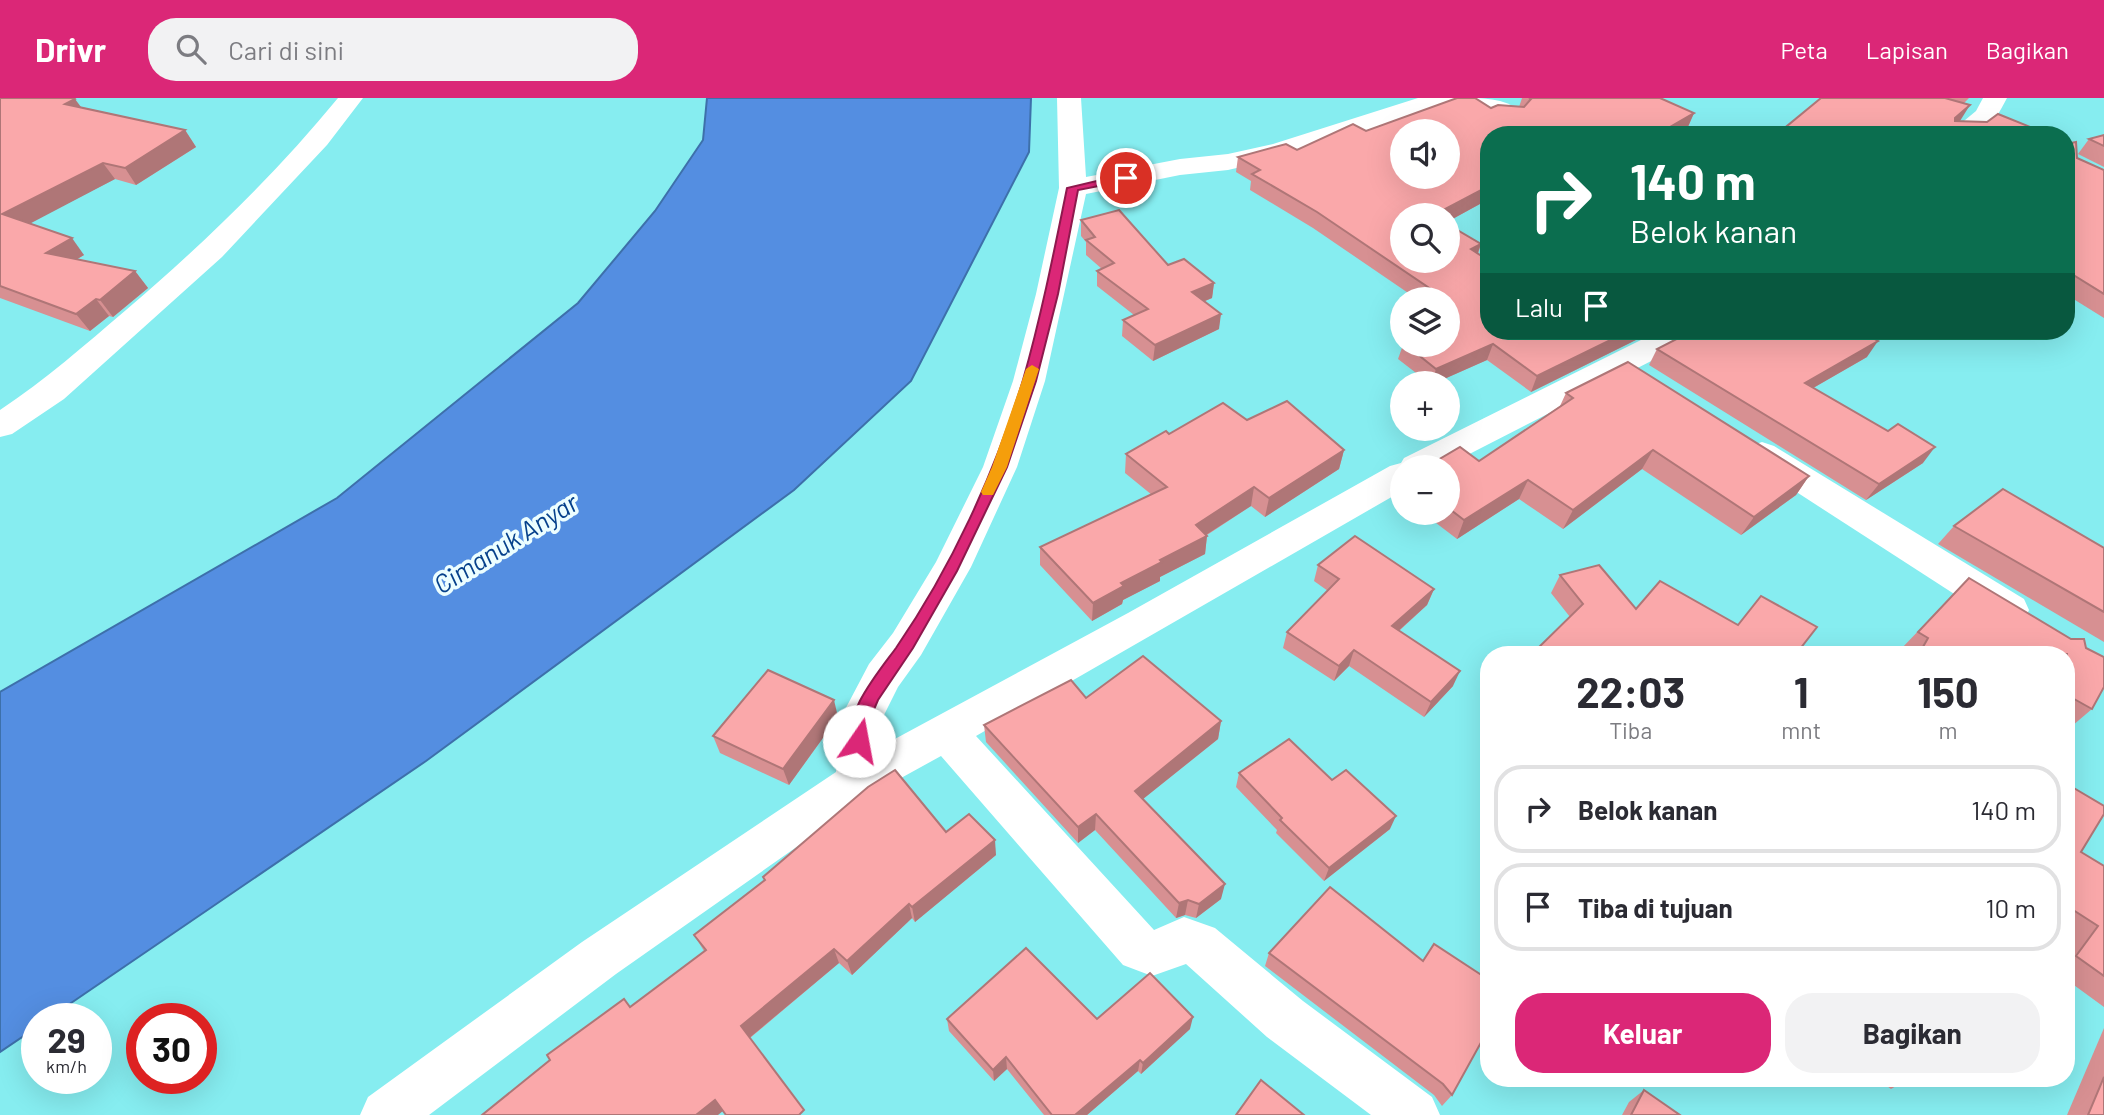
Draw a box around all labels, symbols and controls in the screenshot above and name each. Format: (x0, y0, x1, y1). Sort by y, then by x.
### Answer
search box (148, 18, 638, 81)
text: Drivr (35, 29, 106, 69)
icon: search (172, 30, 210, 68)
text: Cari di sini (228, 34, 344, 65)
text: Peta (1780, 35, 1828, 64)
text: Lapisan (1866, 35, 1948, 64)
text: Bagikan (1986, 35, 2069, 64)
map controls (1390, 119, 1460, 525)
button: sound (1390, 119, 1460, 189)
pin (1096, 148, 1156, 208)
text: 140 m (1630, 151, 1756, 210)
icon: right (1515, 154, 1606, 245)
icon: arrive (1107, 159, 1145, 197)
button: search (1390, 203, 1460, 273)
text: Belok kanan (1630, 211, 1797, 249)
button: layers (1390, 287, 1460, 357)
icon: arrive (1577, 287, 1615, 325)
text: Lalu (1515, 291, 1563, 322)
button: + (1390, 371, 1460, 441)
button: − (1390, 455, 1460, 525)
water label: Cimanuk Anyar (428, 486, 584, 599)
text: 22:03 (1576, 666, 1685, 716)
text: 1 (1794, 666, 1809, 716)
text: 150 (1917, 666, 1979, 716)
position arrow (822, 704, 896, 778)
text: Tiba (1609, 716, 1652, 744)
text: mnt (1781, 716, 1821, 744)
text: m (1939, 716, 1958, 744)
icon: right (1519, 790, 1557, 828)
text: Belok kanan (1578, 794, 1717, 825)
text: 140 m (1971, 794, 2036, 825)
icon: arrive (1519, 888, 1557, 926)
text: Tiba di tujuan (1578, 892, 1733, 923)
text: 10 m (1986, 892, 2036, 923)
button: Keluar (1515, 993, 1771, 1073)
button: Bagikan (1785, 993, 2040, 1073)
speed limit sign: 30 (126, 1003, 217, 1094)
text: 29 (47, 1018, 86, 1060)
text: km/h (46, 1055, 87, 1077)

